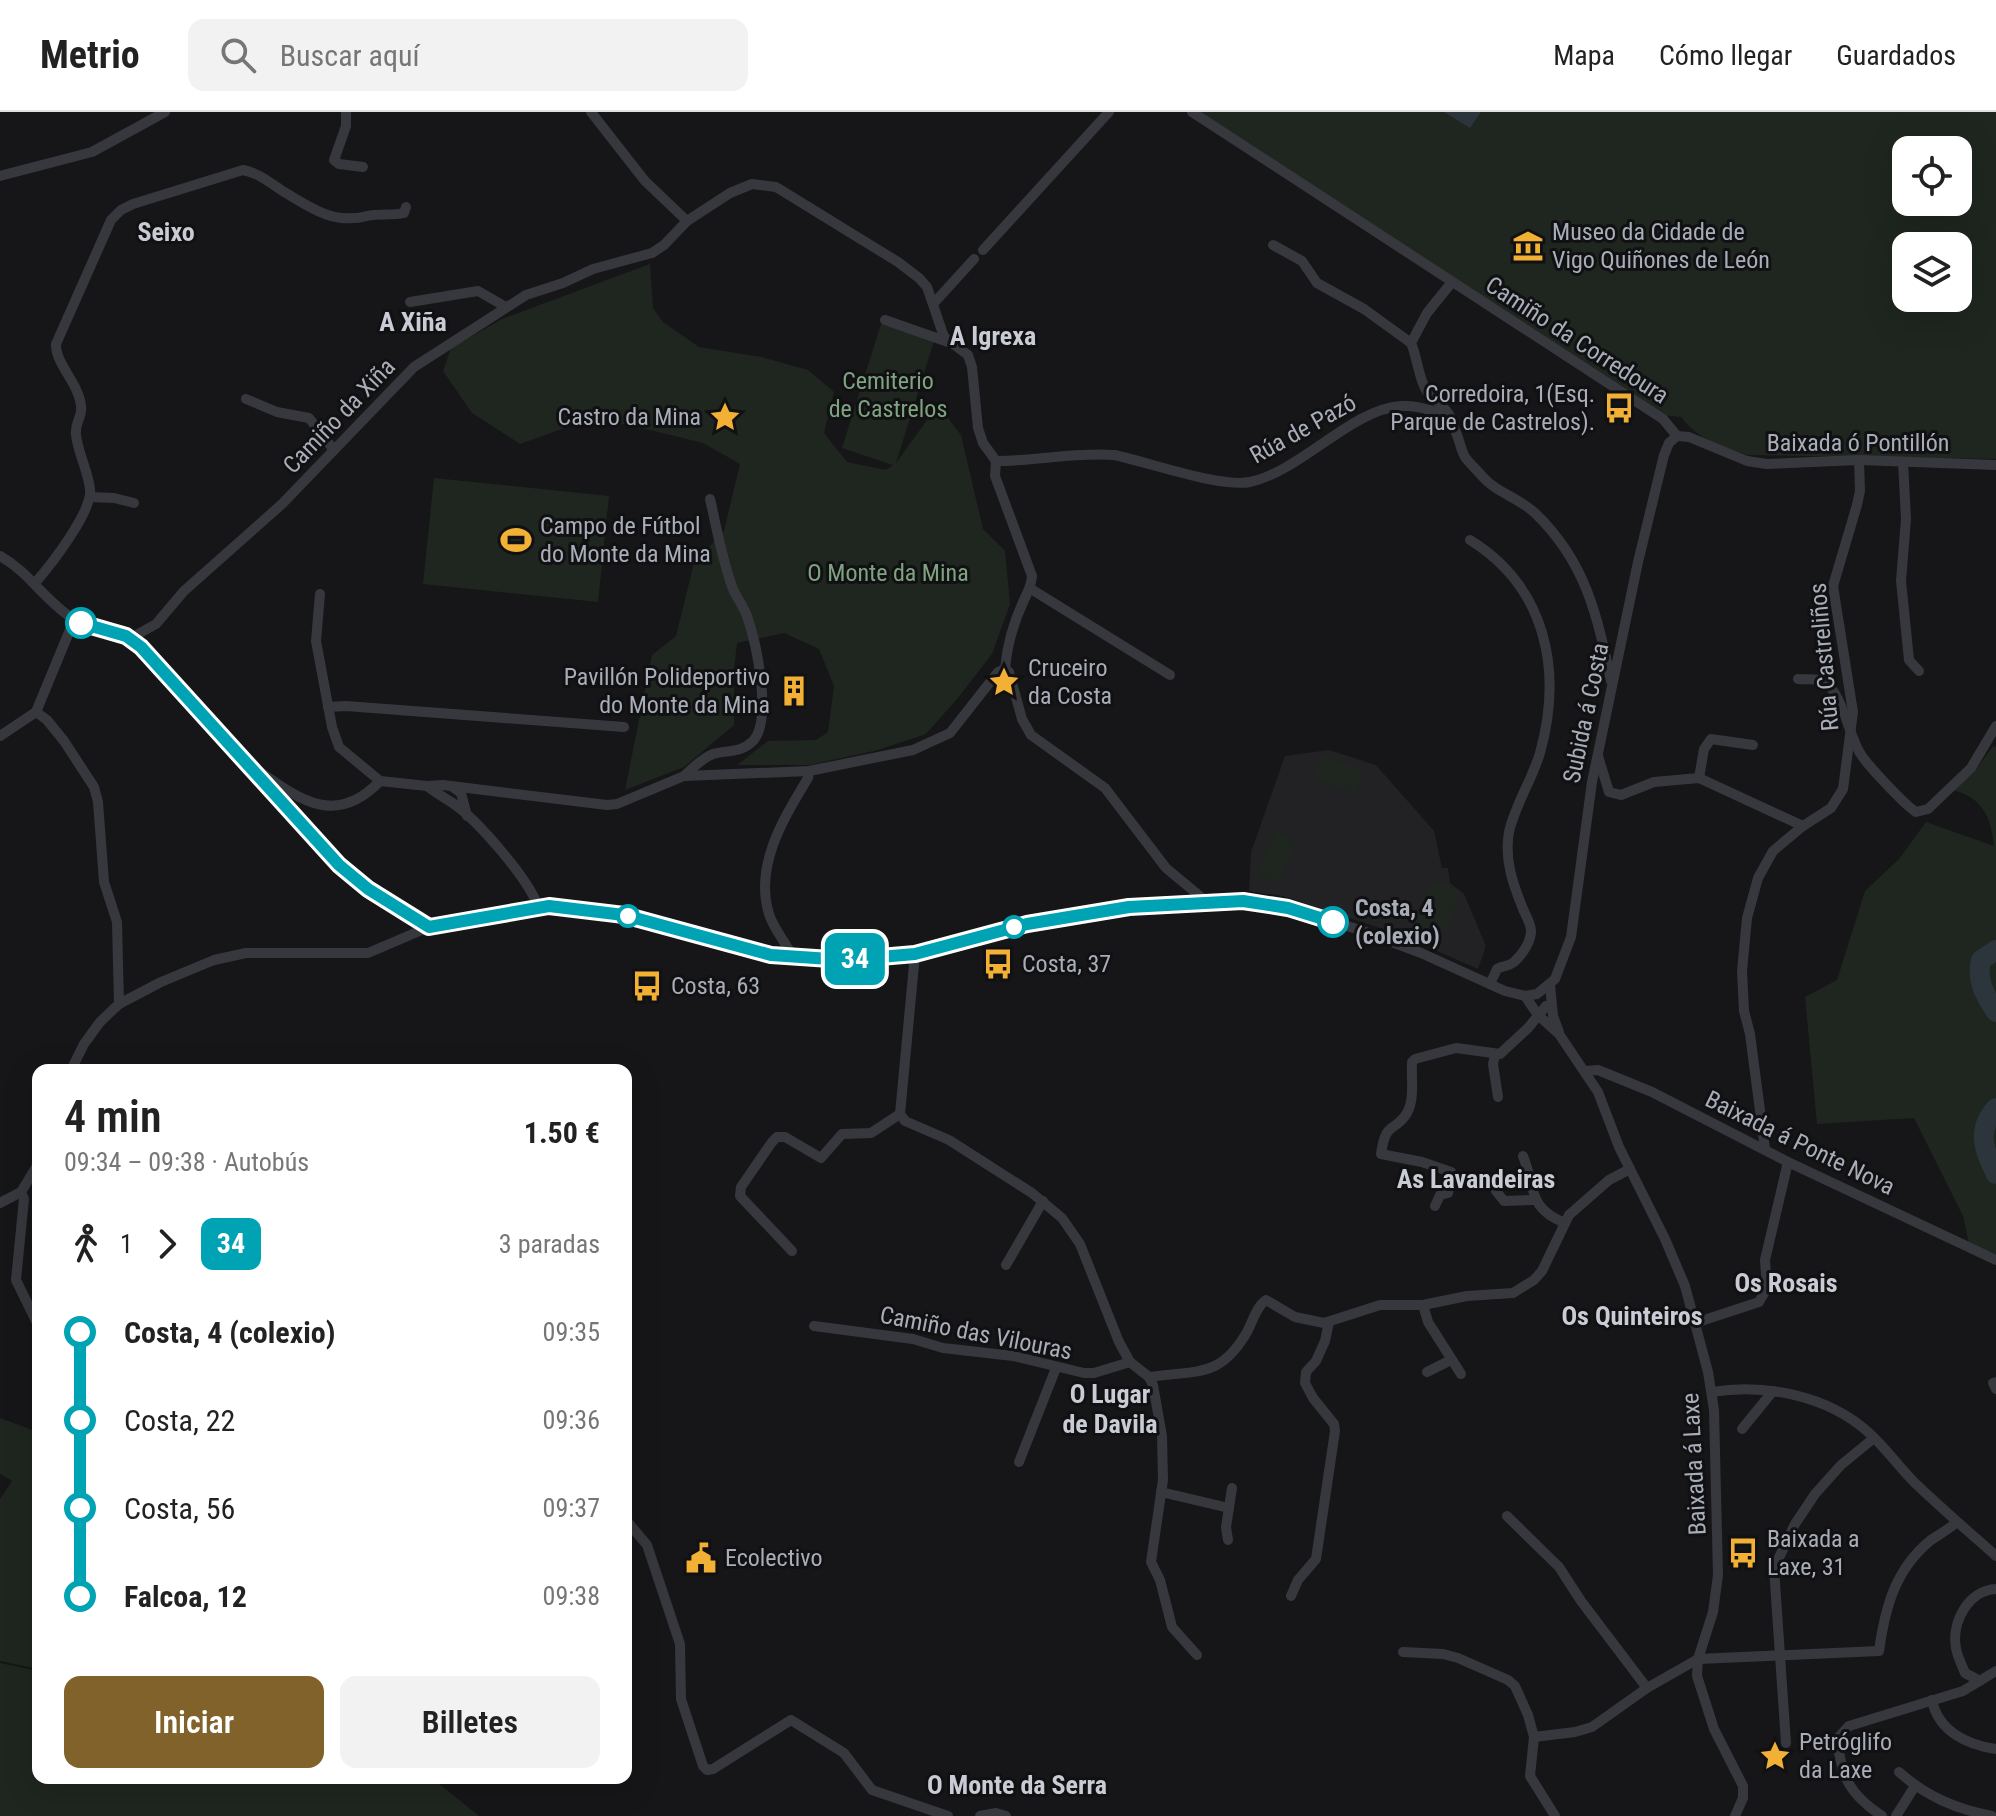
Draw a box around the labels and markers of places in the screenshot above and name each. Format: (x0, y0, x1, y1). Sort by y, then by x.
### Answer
place label: Museo da Cidade de Vigo Quiñones de León (1552, 218, 1770, 274)
museum icon: Museo da Cidade de Vigo Quiñones de León (1511, 229, 1545, 263)
place label: Corredoira, 1(Esq. Parque de Castrelos). (1390, 380, 1595, 436)
bus stop icon: Corredoira, 1(Esq. Parque de Castrelos). (1602, 391, 1636, 425)
place icon: Castro da Mina (708, 400, 742, 434)
place label: Castro da Mina (558, 403, 701, 431)
place label: Campo de Fútbol do Monte da Mina (540, 512, 711, 568)
sports icon: Campo de Fútbol do Monte da Mina (499, 523, 533, 557)
unlabelled marker (66, 608, 96, 638)
place label: Cruceiro da Costa (1028, 654, 1112, 710)
place label: Pavillón Polideportivo do Monte da Mina (564, 663, 770, 719)
place icon: Cruceiro da Costa (987, 665, 1021, 699)
building icon: Pavillón Polideportivo do Monte da Mina (777, 674, 811, 708)
place label: Costa, 4 (colexio) (1355, 894, 1440, 950)
unlabelled marker (617, 905, 639, 927)
marker: Costa, 4 (colexio) (1318, 907, 1348, 937)
unlabelled marker (1003, 916, 1025, 938)
bus stop icon: Costa, 37 (981, 947, 1015, 981)
place label: Costa, 37 (1022, 950, 1111, 978)
bus stop icon: Costa, 63 (630, 969, 664, 1003)
place label: Costa, 63 (671, 972, 760, 1000)
place label: Baixada a Laxe, 31 (1767, 1525, 1860, 1581)
bus stop icon: Baixada a Laxe, 31 (1726, 1536, 1760, 1570)
public building icon: Ecolectivo (684, 1541, 718, 1575)
place label: Ecolectivo (725, 1544, 822, 1572)
place label: Petróglifo da Laxe (1799, 1728, 1892, 1784)
place icon: Petróglifo da Laxe (1758, 1739, 1792, 1773)

